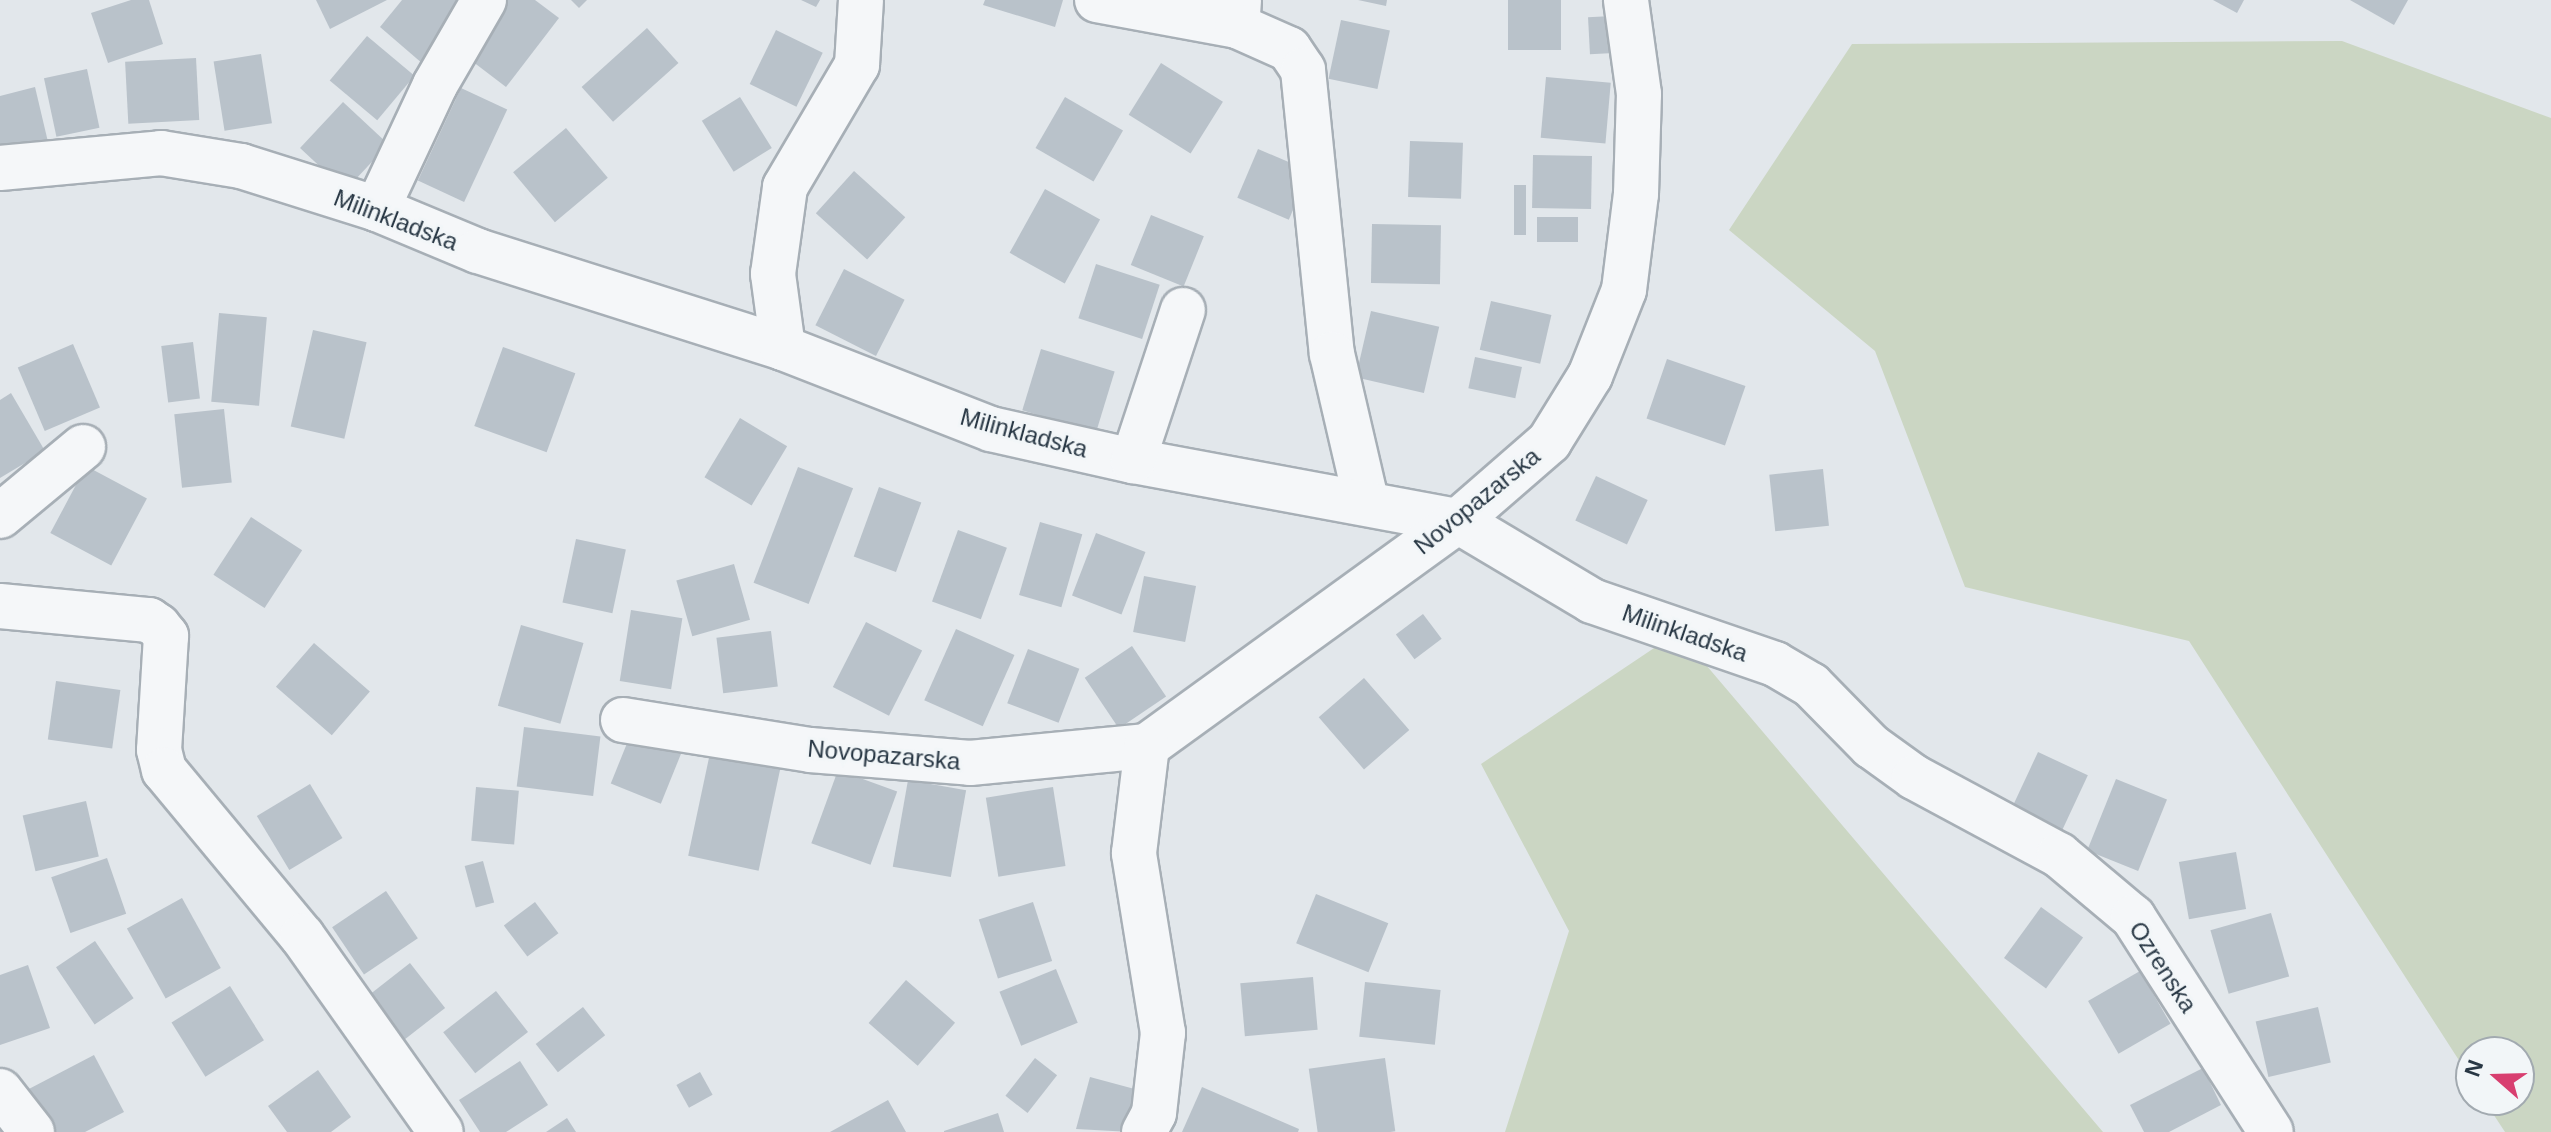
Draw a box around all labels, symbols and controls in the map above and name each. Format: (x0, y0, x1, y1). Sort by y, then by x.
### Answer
street label: Milinkladska (330, 183, 462, 257)
street label: Milinkladska (957, 402, 1091, 464)
street label: Novopazarska (1408, 442, 1546, 560)
street label: Milinkladska (1619, 598, 1751, 668)
street label: Novopazarska (806, 734, 962, 776)
street label: Ozrenska (2123, 916, 2203, 1018)
north arrow (2455, 1036, 2535, 1116)
text: N (2459, 1057, 2488, 1080)

